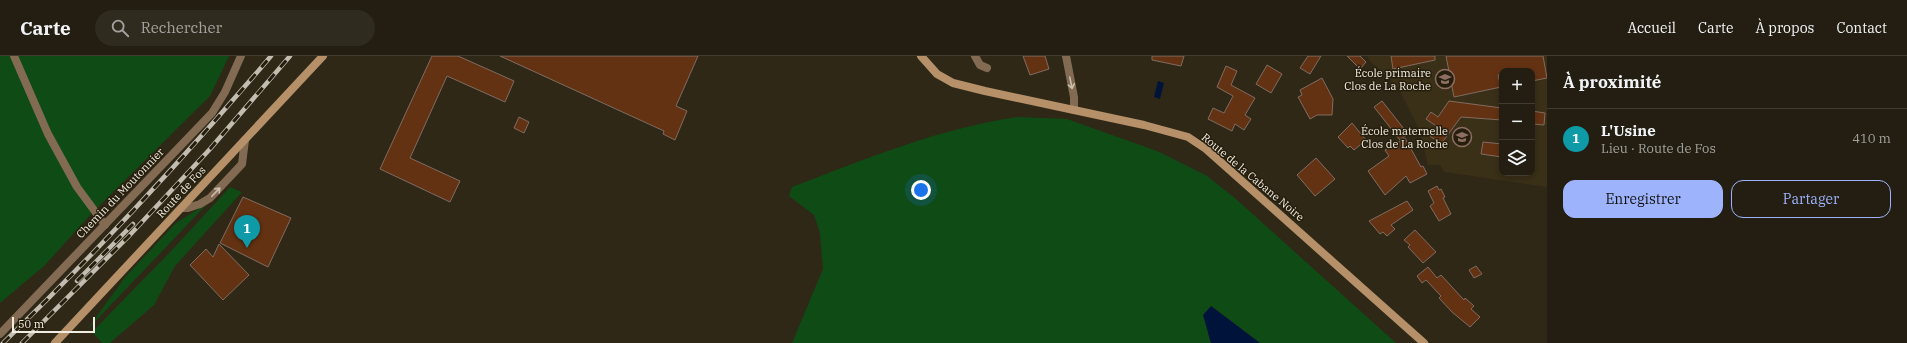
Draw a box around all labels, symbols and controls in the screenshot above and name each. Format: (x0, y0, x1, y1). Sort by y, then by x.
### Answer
search box (95, 10, 375, 46)
text: Carte (20, 16, 71, 40)
icon: search (109, 17, 131, 39)
text: Rechercher (141, 18, 222, 37)
text: Accueil (1627, 19, 1676, 37)
text: Carte (1698, 19, 1733, 37)
text: À propos (1755, 19, 1814, 37)
text: Contact (1836, 19, 1887, 37)
place label: École primaire Clos de La Roche (1344, 66, 1431, 93)
school or university icon: École primaire Clos de La Roche (1434, 68, 1456, 90)
map controls (1499, 68, 1535, 176)
button: + (1499, 68, 1535, 104)
text: À proximité (1563, 71, 1661, 93)
one-way arrow (1068, 76, 1076, 89)
button: − (1499, 104, 1535, 140)
text: L'Usine (1601, 121, 1656, 140)
place label: École maternelle Clos de La Roche (1361, 124, 1448, 151)
school or university icon: École maternelle Clos de La Roche (1451, 126, 1473, 148)
street label: Route de la Cabane Noire (1199, 130, 1307, 224)
text: 1 (1572, 130, 1580, 147)
text: 410 m (1852, 130, 1891, 147)
button: layers (1499, 140, 1535, 176)
text: Lieu · Route de Fos (1601, 140, 1716, 157)
street label: Chemin du Moutonnier (73, 145, 167, 241)
street label: Route de Fos (153, 163, 209, 221)
your location (911, 180, 931, 200)
button: Enregistrer (1563, 180, 1723, 218)
button: Partager (1731, 180, 1891, 218)
one-way arrow (211, 187, 221, 197)
pin: 1 (234, 215, 260, 248)
scale bar (12, 315, 95, 334)
text: 50 m (18, 317, 44, 331)

